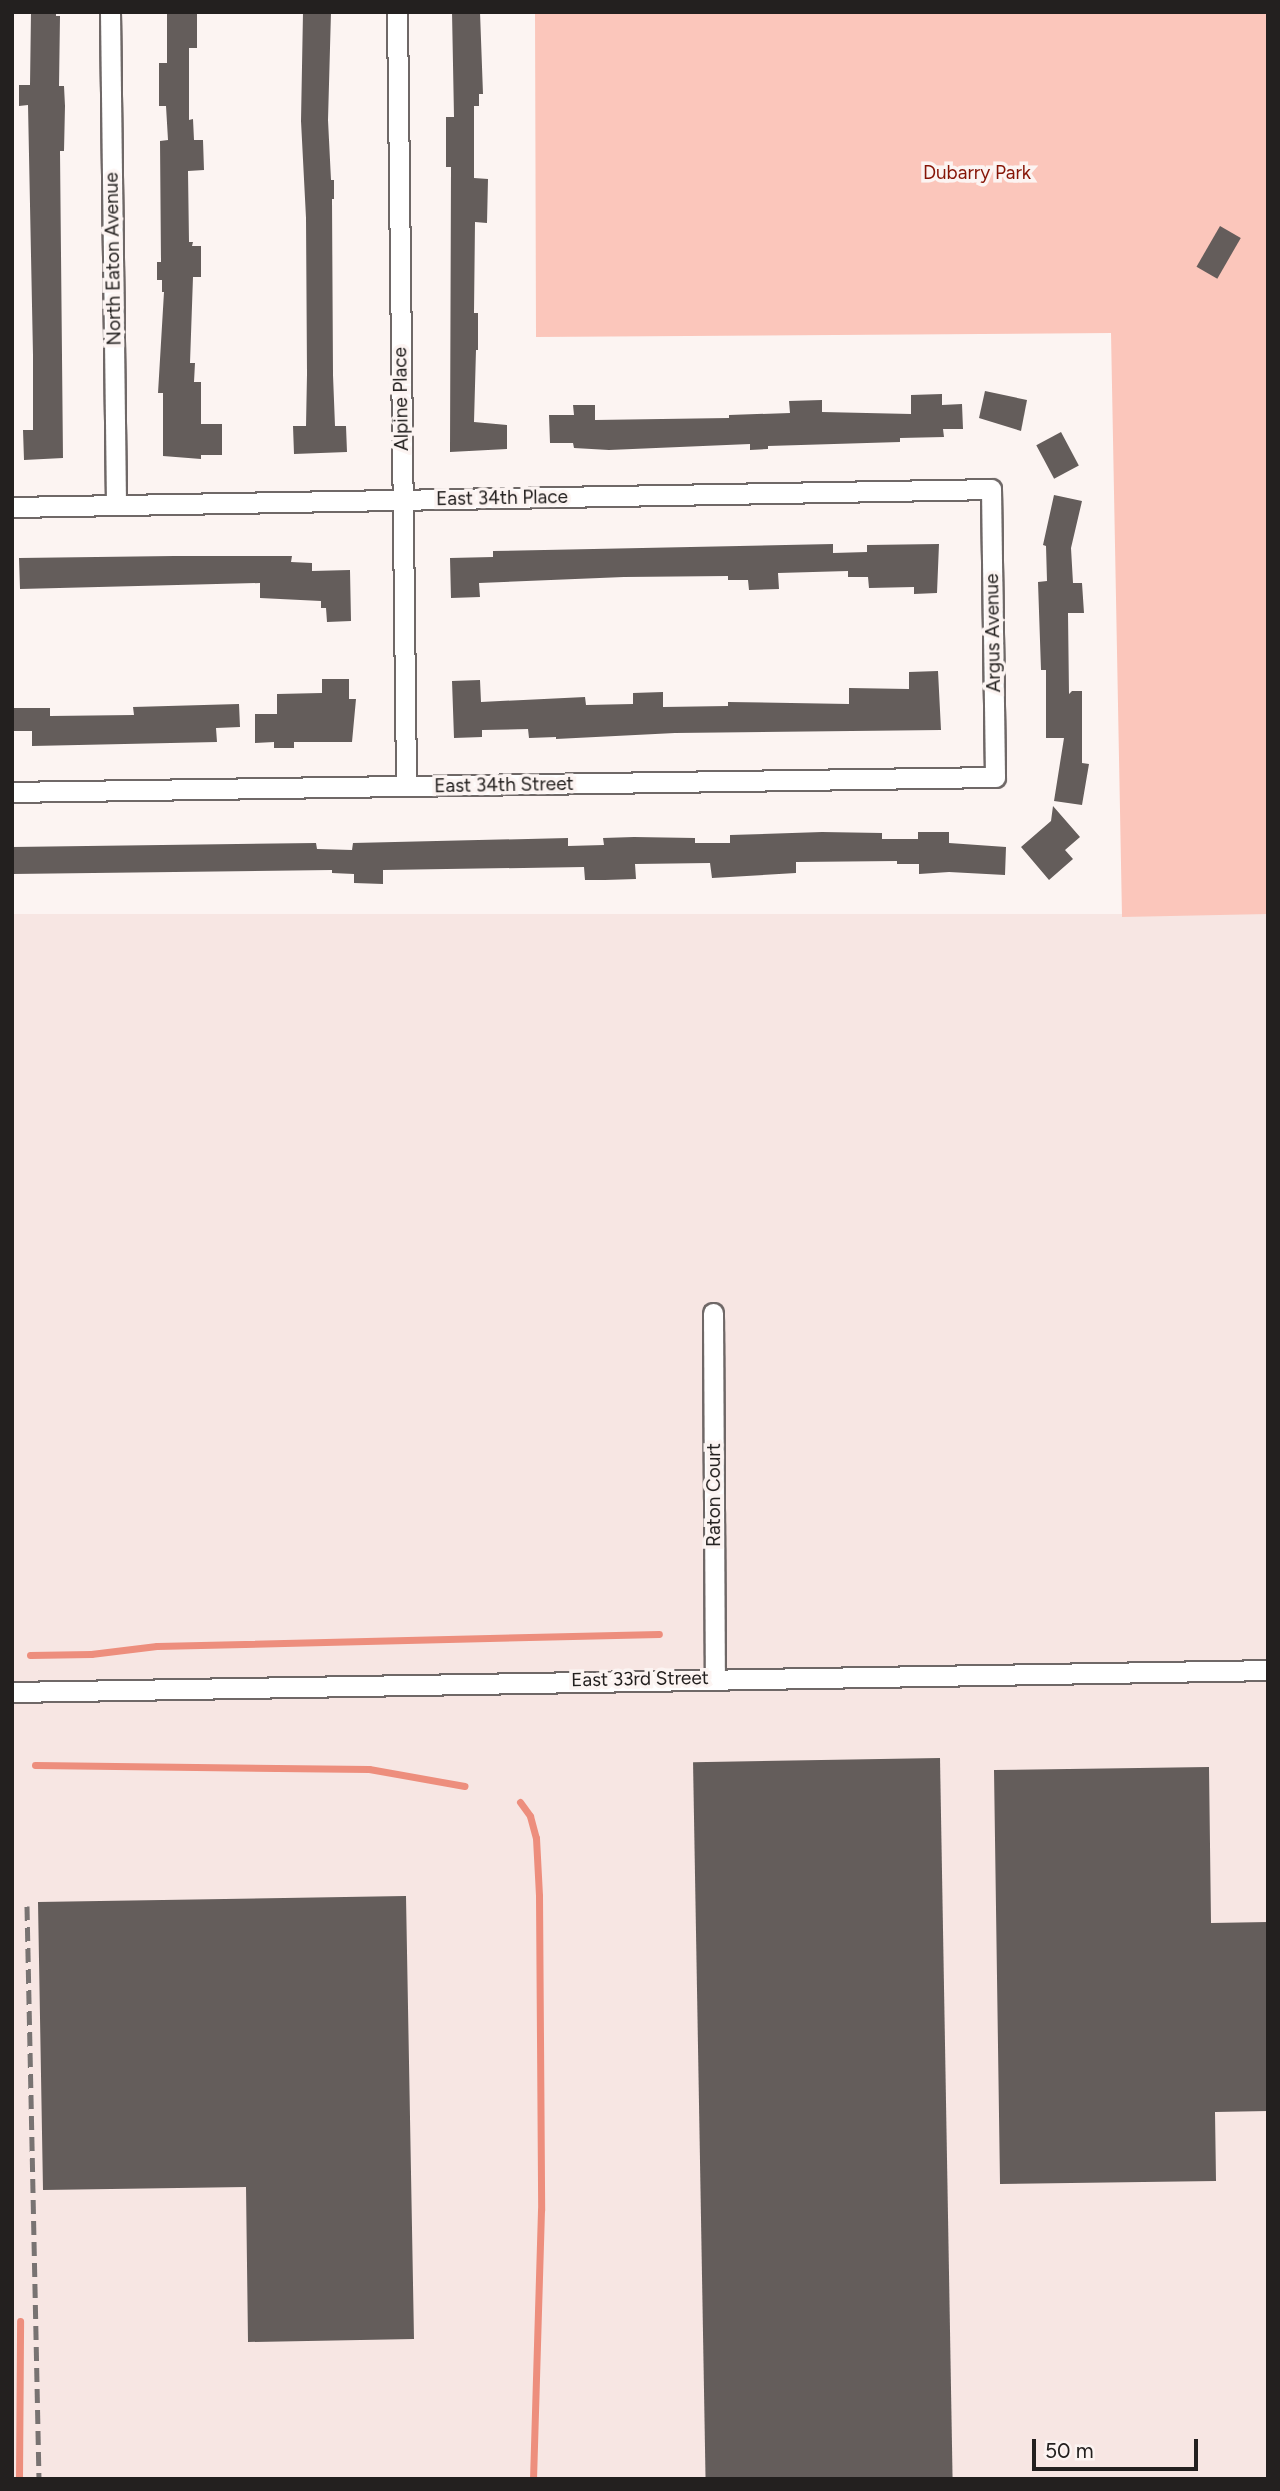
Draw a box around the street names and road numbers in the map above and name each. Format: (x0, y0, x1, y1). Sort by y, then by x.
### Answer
street label: North Eaton Avenue (100, 172, 126, 346)
street label: Alpine Place (389, 347, 413, 451)
street label: East 34th Place (436, 485, 568, 511)
street label: Argus Avenue (981, 573, 1005, 693)
street label: East 34th Street (434, 772, 574, 798)
street label: Raton Court (703, 1443, 725, 1547)
street label: East 33rd Street (571, 1666, 709, 1692)

